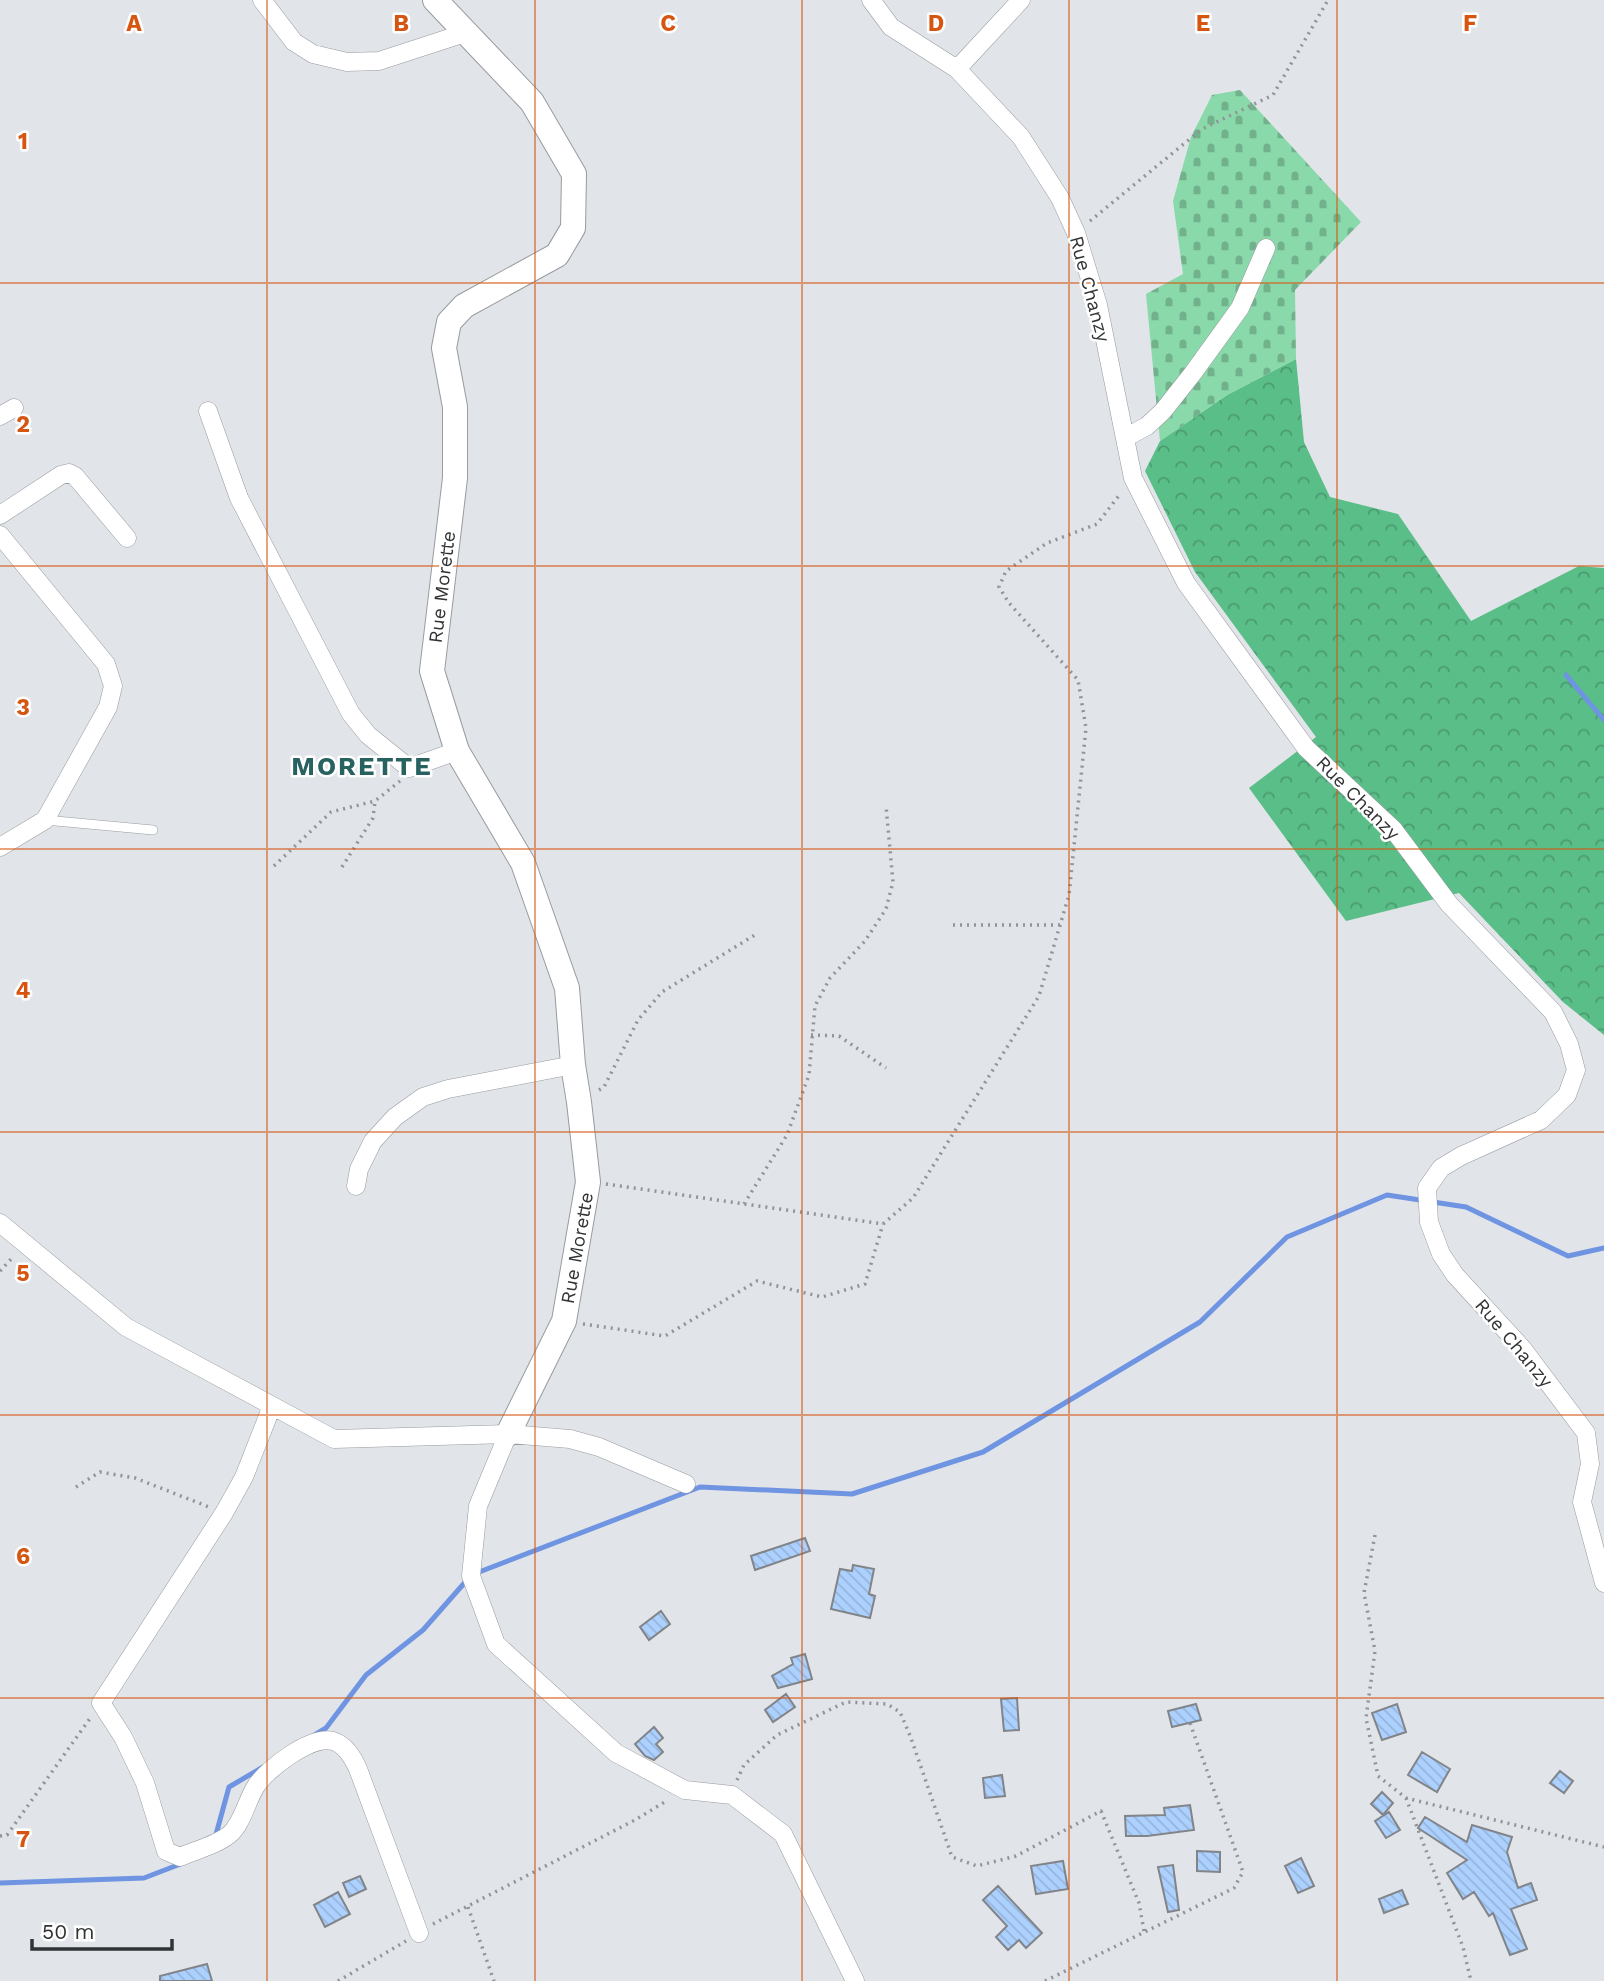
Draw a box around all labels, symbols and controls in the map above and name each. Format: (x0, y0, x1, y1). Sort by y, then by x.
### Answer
text: A (126, 10, 142, 37)
text: B (393, 10, 409, 37)
text: C (660, 10, 676, 37)
text: D (928, 10, 944, 37)
text: E (1196, 10, 1210, 37)
text: F (1463, 10, 1477, 37)
text: 1 (18, 128, 28, 155)
street label: Rue Chanzy (1065, 233, 1115, 345)
text: 2 (16, 411, 30, 438)
street label: Rue Morette (424, 530, 460, 644)
text: 3 (16, 694, 30, 721)
district label: MORETTE (291, 751, 433, 781)
street label: Rue Chanzy (1311, 751, 1405, 845)
text: 4 (16, 977, 31, 1004)
street label: Rue Morette (556, 1190, 598, 1306)
text: 5 (16, 1260, 30, 1287)
street label: Rue Chanzy (1470, 1294, 1558, 1392)
text: 6 (16, 1543, 30, 1570)
text: 7 (16, 1826, 30, 1853)
scale bar (32, 1908, 172, 1952)
text: 50 m (42, 1919, 94, 1944)

